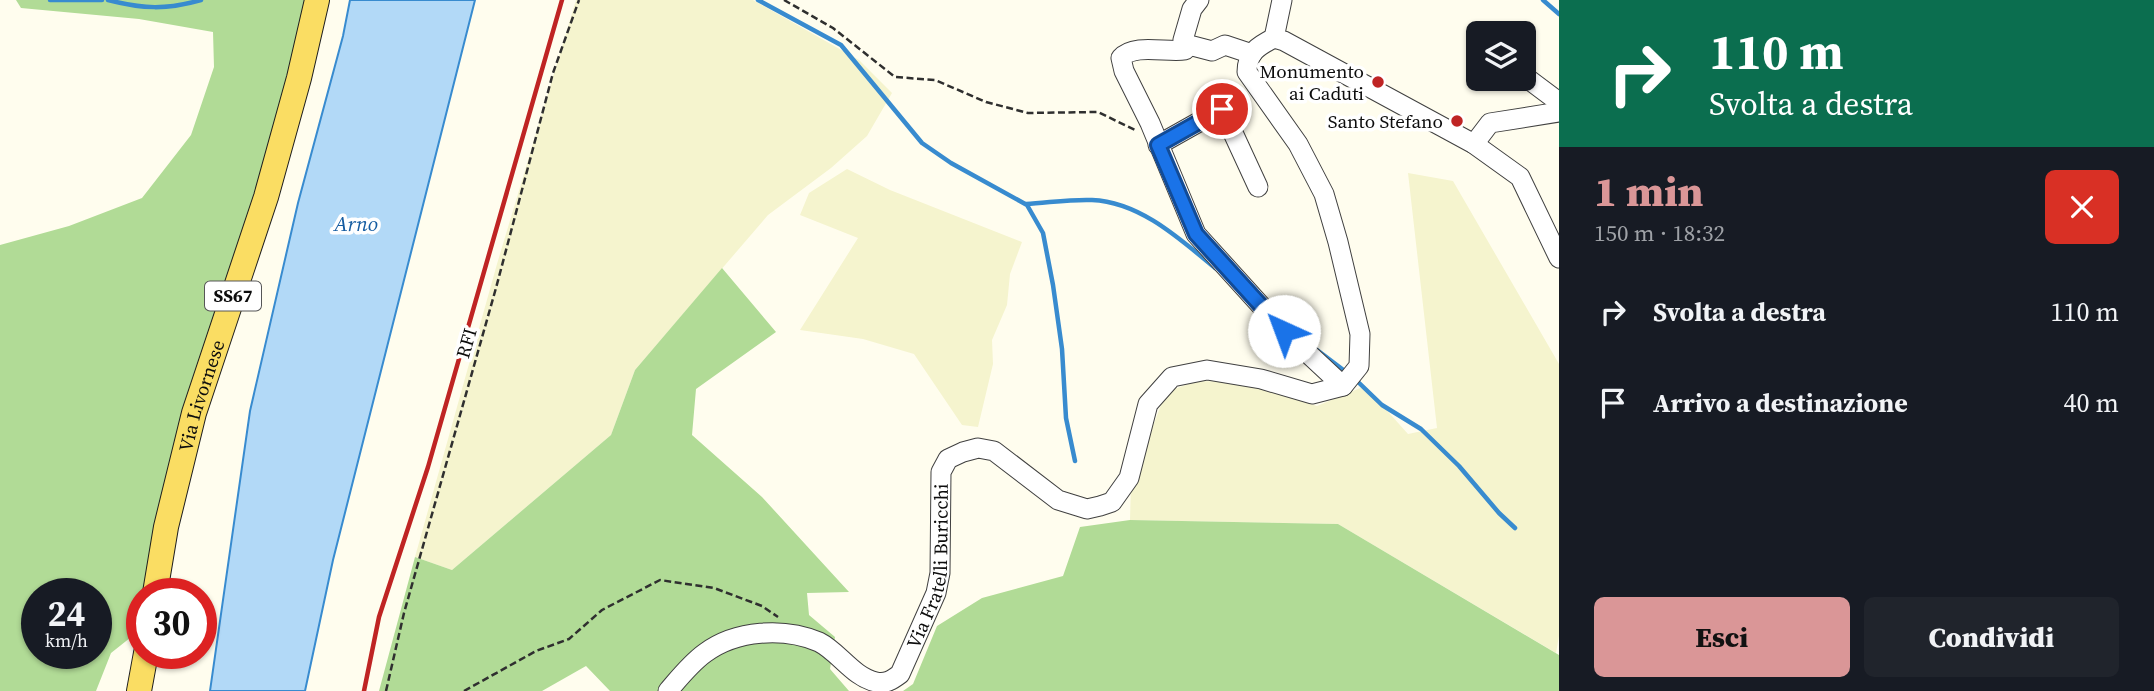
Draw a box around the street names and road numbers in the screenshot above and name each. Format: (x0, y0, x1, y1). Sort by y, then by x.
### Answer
road number: SS67 (205, 282, 261, 310)
street label: RFI (449, 325, 483, 361)
street label: Via Livornese (172, 336, 231, 454)
street label: Via Fratelli Buricchi (900, 483, 954, 652)

